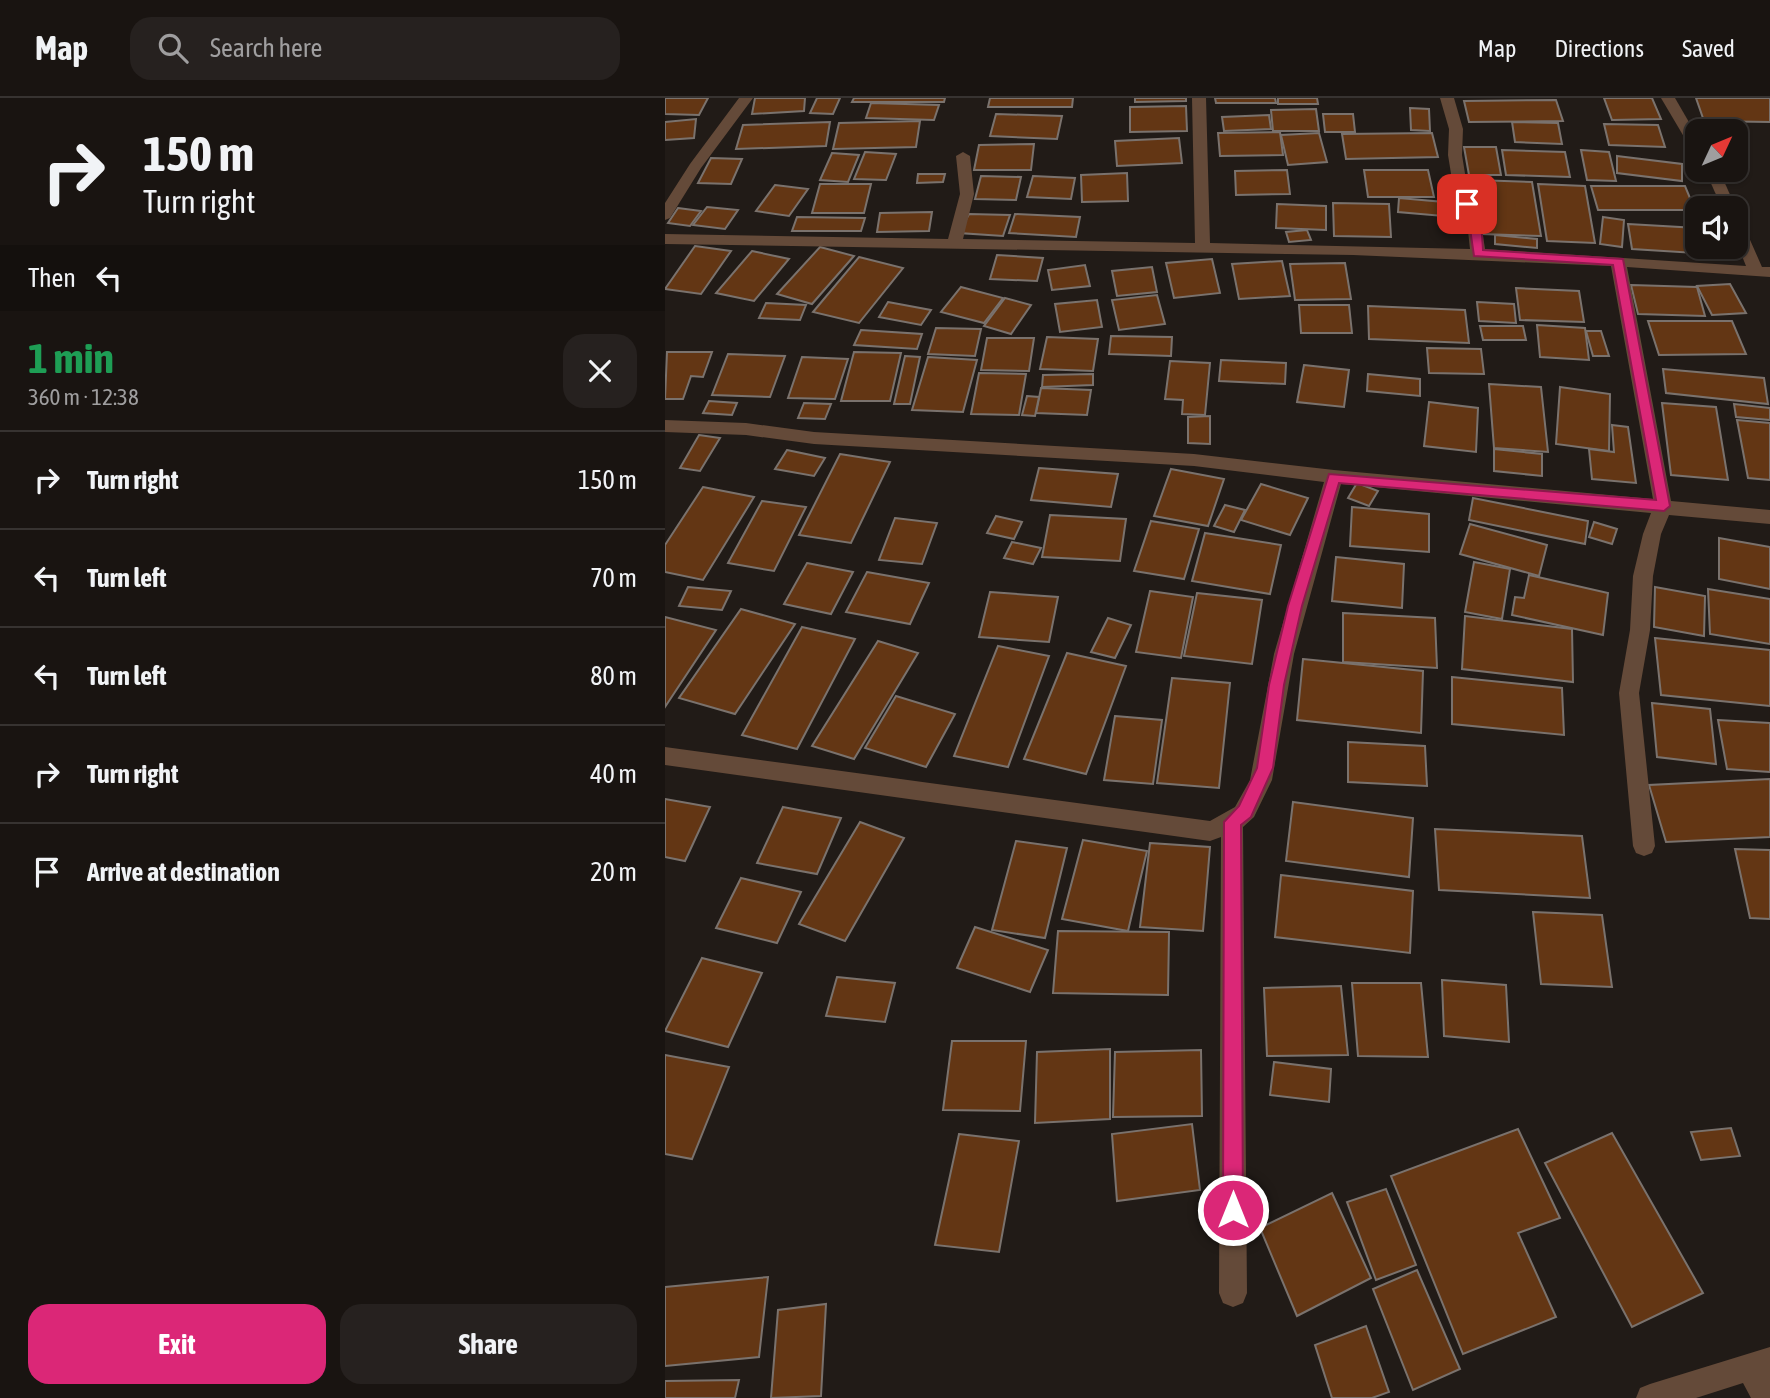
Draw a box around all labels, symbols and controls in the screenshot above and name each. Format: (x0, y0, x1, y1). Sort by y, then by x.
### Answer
search box (130, 17, 620, 80)
text: Map (35, 29, 88, 67)
icon: search (154, 29, 192, 67)
text: Search here (210, 33, 322, 63)
text: Map (1478, 35, 1516, 62)
text: Directions (1554, 35, 1644, 62)
text: Saved (1682, 35, 1735, 62)
north arrow (1685, 119, 1748, 182)
map controls (1685, 119, 1748, 259)
text: 150 m (143, 125, 254, 181)
icon: right (28, 126, 119, 217)
pin (1437, 174, 1497, 234)
text: Turn right (143, 183, 256, 220)
icon: arrive (1448, 185, 1486, 223)
button: sound (1685, 196, 1748, 259)
icon: left (90, 259, 128, 297)
text: Then (28, 263, 76, 293)
text: 1 min (28, 334, 114, 382)
button: close (563, 334, 637, 408)
text: 360 m · 12:38 (28, 384, 139, 410)
icon: right (28, 461, 66, 499)
text: Turn right (87, 465, 178, 495)
text: 150 m (578, 465, 637, 495)
icon: left (28, 559, 66, 597)
text: Turn left (87, 563, 167, 593)
text: 70 m (590, 563, 637, 593)
icon: left (28, 657, 66, 695)
text: Turn left (87, 661, 167, 691)
text: 80 m (590, 661, 637, 691)
icon: right (28, 755, 66, 793)
text: Turn right (87, 759, 178, 789)
text: 40 m (590, 759, 637, 789)
icon: arrive (28, 853, 66, 891)
text: Arrive at destination (87, 857, 280, 887)
text: 20 m (590, 857, 637, 887)
position arrow (1196, 1173, 1270, 1247)
button: Exit (28, 1304, 326, 1384)
button: Share (340, 1304, 637, 1384)

